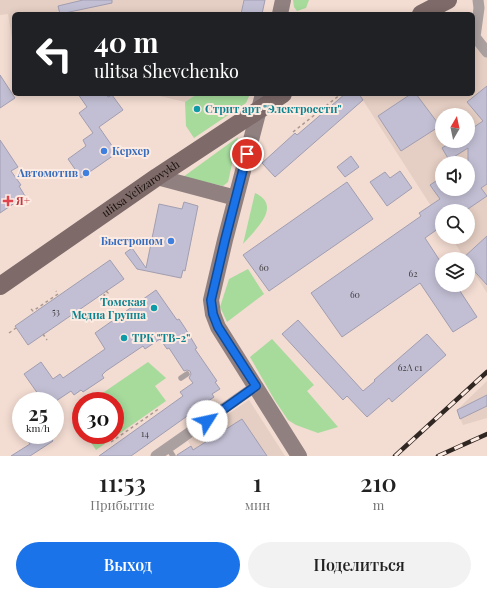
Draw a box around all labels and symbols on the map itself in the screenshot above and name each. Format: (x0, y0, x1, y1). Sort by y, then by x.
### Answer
place label: Стрит арт "Электросети" (205, 101, 342, 116)
marker: Стрит арт "Электросети" (192, 104, 202, 114)
north arrow (435, 108, 475, 148)
pin (230, 137, 264, 171)
place label: Керхер (112, 143, 150, 158)
marker: Керхер (99, 146, 109, 156)
street label: ulitsa Yelizarovykh (98, 156, 183, 220)
place label: Автомотив (16, 165, 78, 180)
marker: Автомотив (81, 168, 91, 178)
place label: Я+ (15, 193, 30, 208)
marker: Я+ (3, 196, 13, 206)
place label: Быстроном (101, 233, 163, 248)
marker: Быстроном (166, 236, 176, 246)
house number: 60 (259, 261, 269, 273)
house number: 62 (409, 267, 417, 279)
house number: 60 (350, 288, 360, 300)
place label: Томская Медиа Группа (71, 294, 147, 322)
marker: Томская Медиа Группа (149, 303, 159, 313)
house number: 53 (52, 305, 60, 317)
place label: ТРК "ТВ-2" (132, 330, 190, 345)
marker: ТРК "ТВ-2" (119, 333, 129, 343)
house number: 62А с1 (398, 361, 423, 373)
speed limit sign: 30 (72, 392, 124, 444)
position arrow (186, 400, 228, 442)
house number: 14 (141, 427, 149, 439)

